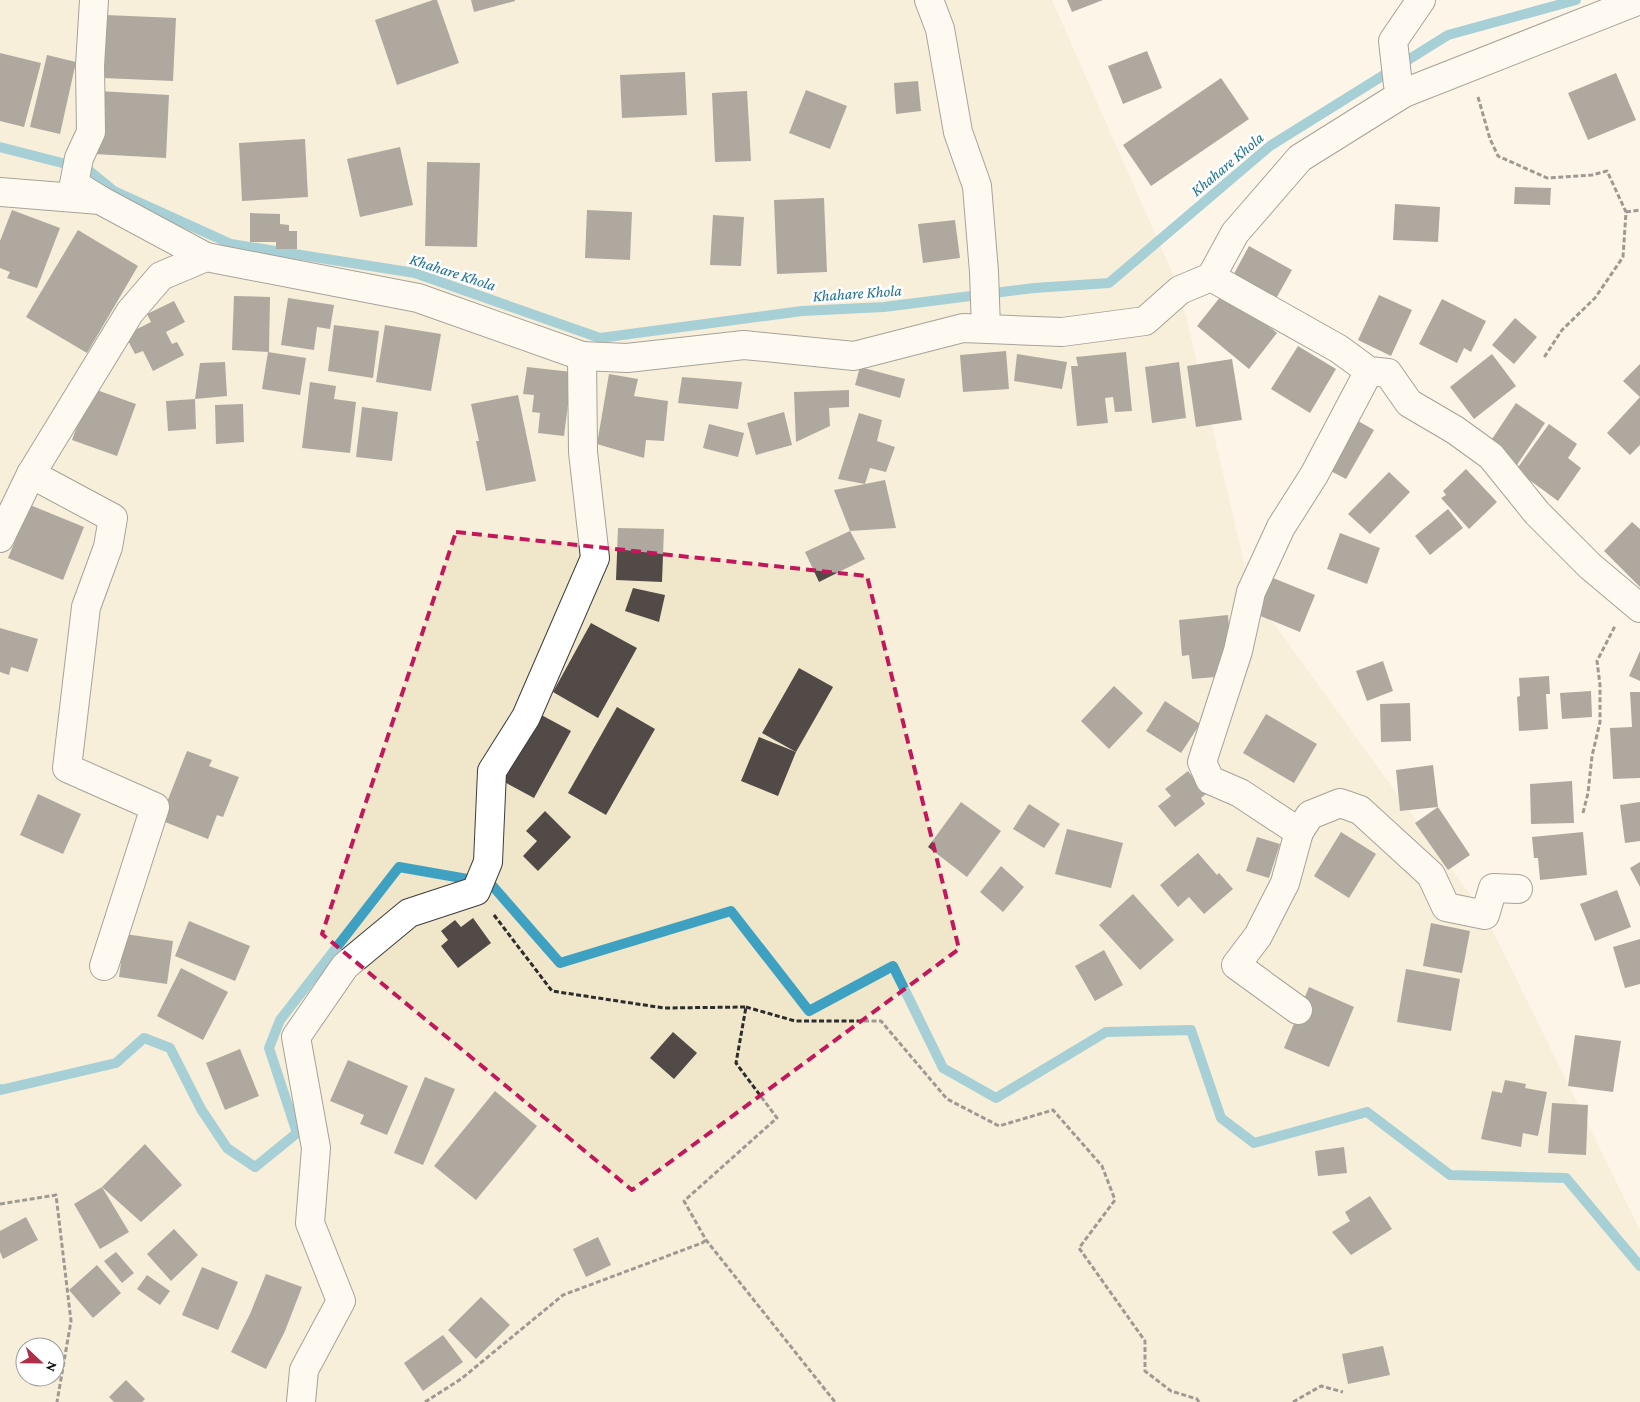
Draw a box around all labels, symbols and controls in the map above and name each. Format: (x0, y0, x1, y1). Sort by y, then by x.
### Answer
water label: Khahare Khola (1187, 129, 1267, 199)
water label: Khahare Khola (408, 250, 499, 294)
water label: Khahare Khola (812, 281, 903, 305)
north arrow (15, 1337, 65, 1387)
text: N (43, 1359, 61, 1375)

